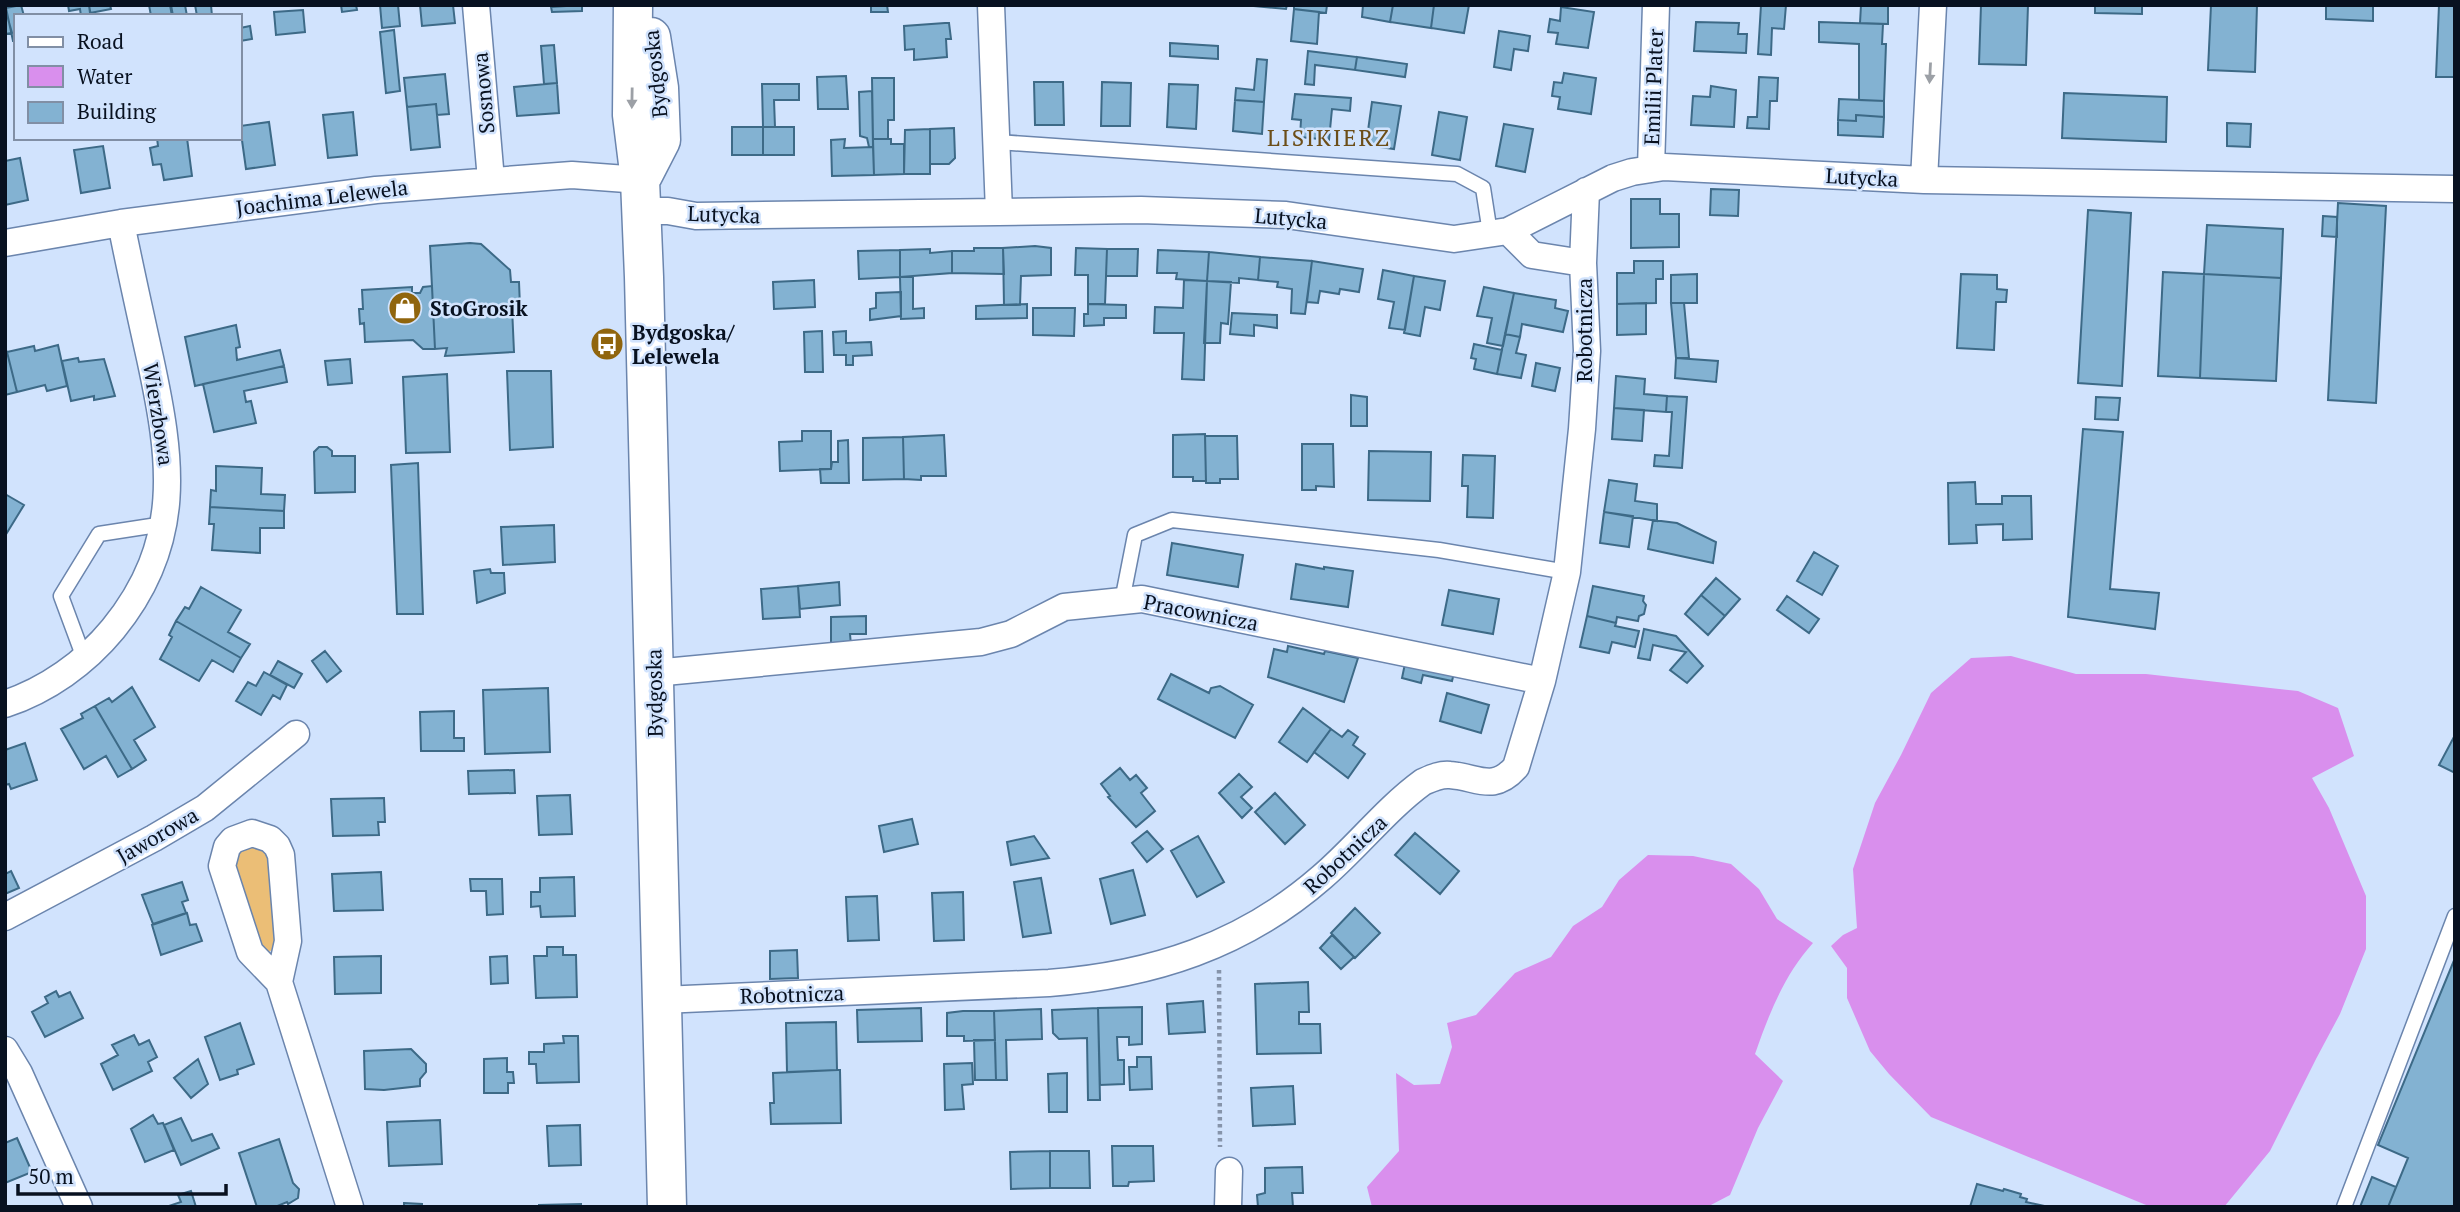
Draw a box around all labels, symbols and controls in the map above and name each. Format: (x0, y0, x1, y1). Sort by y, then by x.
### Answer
legend (14, 14, 242, 140)
text: Road (77, 27, 124, 55)
street label: Bydgoska (636, 28, 674, 119)
street label: Emilii Plater (1637, 28, 1669, 146)
street label: Sosnowa (465, 51, 501, 135)
text: Water (77, 62, 132, 90)
one-way arrow (1924, 63, 1935, 85)
one-way arrow (626, 87, 638, 109)
text: Building (77, 97, 157, 125)
district label: LISIKIERZ (1267, 122, 1391, 153)
street label: Lutycka (1825, 161, 1899, 193)
street label: Joachima Lelewela (234, 173, 410, 221)
street label: Lutycka (687, 199, 761, 229)
street label: Lutycka (1254, 201, 1329, 235)
street label: Robotnicza (1570, 277, 1598, 382)
shop icon: StoGrosik (386, 289, 424, 327)
place label: StoGrosik (430, 294, 528, 322)
place label: Bydgoska/ Lelewela (632, 318, 735, 370)
bus stop icon: Bydgoska/ Lelewela (588, 325, 626, 363)
street label: Wierzbowa (137, 361, 181, 468)
street label: Pracownicza (1141, 587, 1261, 637)
street label: Bydgoska (639, 648, 669, 737)
street label: Jaworowa (111, 800, 203, 870)
street label: Robotnicza (1297, 808, 1393, 900)
street label: Robotnicza (739, 978, 845, 1010)
scale bar (18, 1152, 226, 1196)
text: 50 m (28, 1162, 74, 1190)

